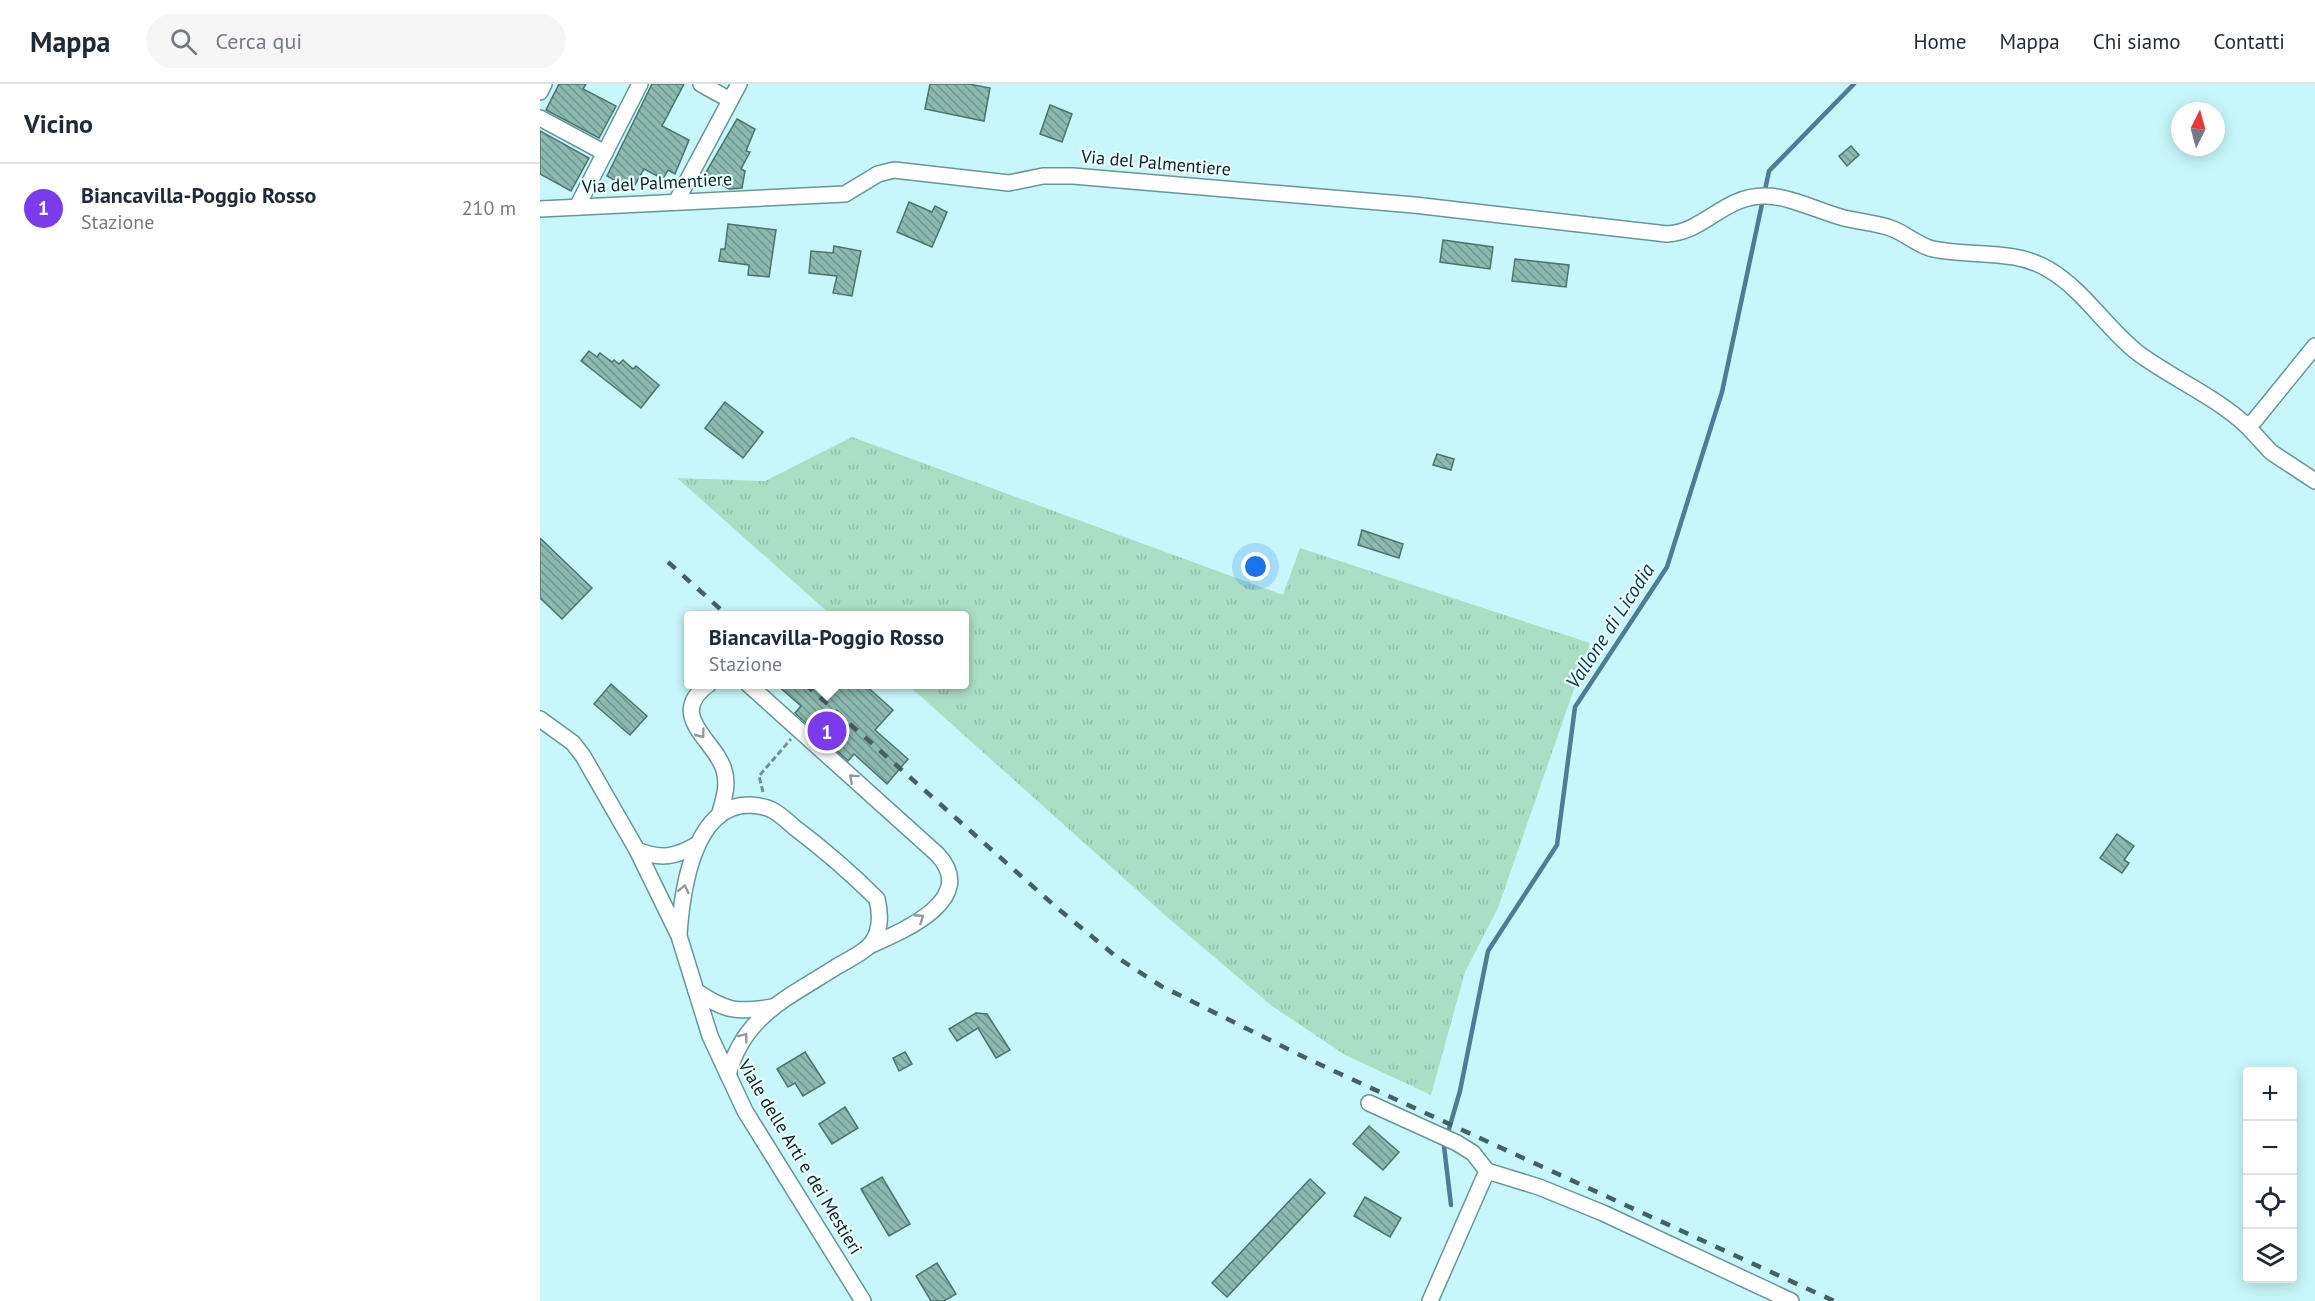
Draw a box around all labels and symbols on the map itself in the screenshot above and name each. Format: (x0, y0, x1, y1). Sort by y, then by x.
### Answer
north arrow (2171, 102, 2225, 156)
street label: Via del Palmentiere (1079, 144, 1232, 181)
street label: Via del Palmentiere (580, 167, 733, 198)
your location (1241, 552, 1270, 581)
water label: Vallone di Licodia (1560, 558, 1660, 694)
pin: 1 (808, 708, 846, 754)
one-way arrow (694, 727, 705, 738)
one-way arrow (849, 774, 860, 785)
one-way arrow (677, 884, 690, 894)
one-way arrow (913, 914, 924, 925)
one-way arrow (736, 1033, 747, 1044)
street label: Viale delle Arti e dei Mestieri (733, 1054, 868, 1258)

